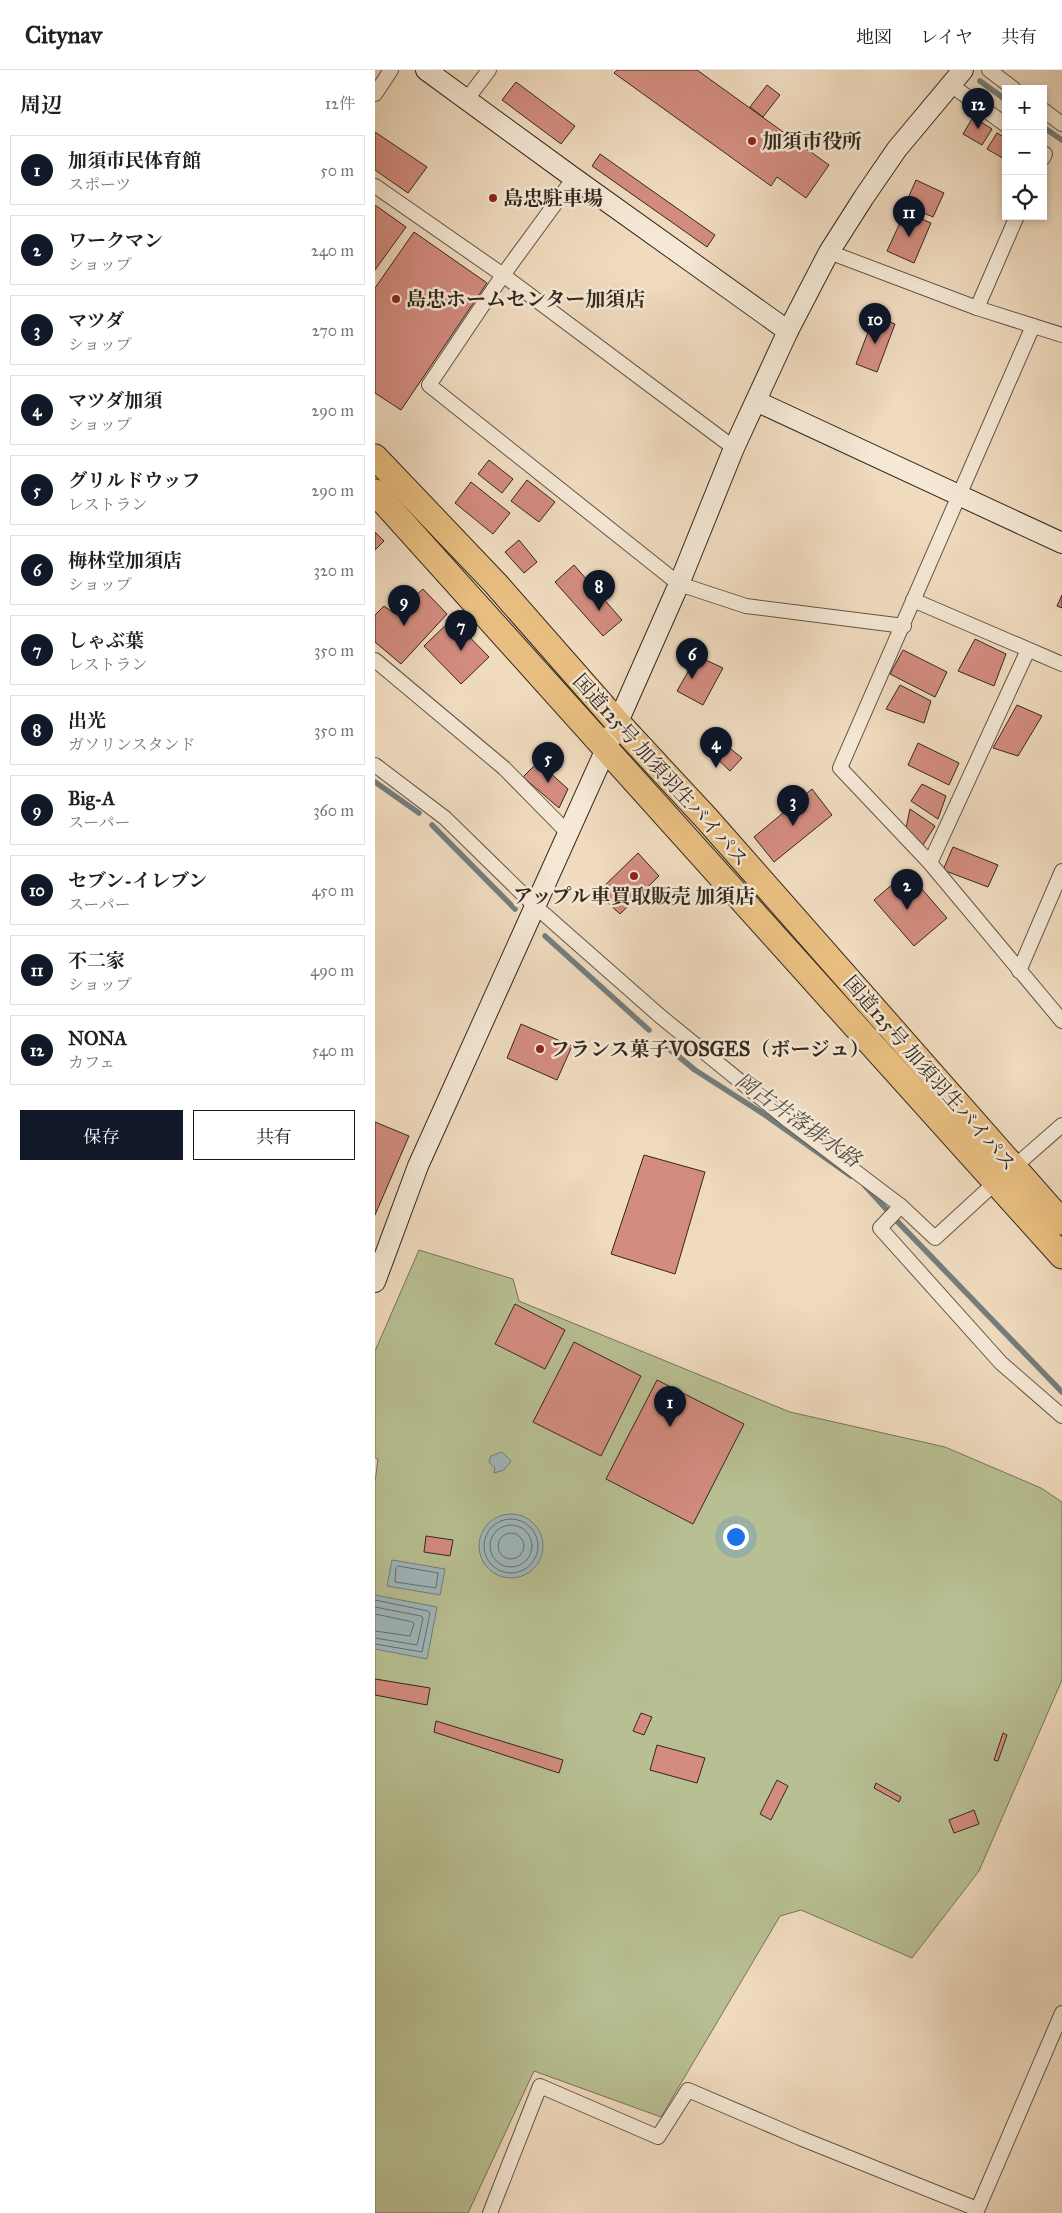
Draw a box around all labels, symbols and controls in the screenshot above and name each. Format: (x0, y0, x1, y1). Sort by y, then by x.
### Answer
text: Citynav (25, 20, 102, 50)
text: 地図 (856, 26, 892, 48)
text: レイヤ (920, 26, 973, 48)
text: 共有 (1001, 26, 1037, 48)
map controls (1002, 85, 1047, 220)
button: + (1002, 85, 1047, 130)
pin: 12 (962, 88, 994, 129)
text: 周辺 (20, 92, 62, 118)
text: 12件 (325, 94, 355, 113)
place label: 加須市役所 (762, 129, 862, 153)
button: − (1002, 130, 1047, 175)
marker: 加須市役所 (746, 135, 758, 147)
text: 加須市民体育館 (68, 149, 201, 172)
text: 1 (34, 161, 40, 180)
text: 50 m (320, 161, 354, 180)
text: スポーツ (68, 175, 131, 194)
button: locate (1002, 175, 1047, 220)
place label: 島忠駐車場 (503, 186, 603, 210)
marker: 島忠駐車場 (487, 192, 499, 204)
pin: 11 (893, 196, 925, 237)
text: ワークマン (68, 229, 163, 252)
text: 2 (33, 241, 41, 260)
text: 240 m (311, 241, 354, 260)
text: ショップ (68, 255, 132, 274)
place label: 島忠ホームセンター加須店 (406, 287, 645, 311)
marker: 島忠ホームセンター加須店 (390, 293, 402, 305)
pin: 10 (859, 303, 891, 344)
text: マツダ (68, 309, 124, 332)
text: 3 (34, 321, 40, 340)
text: 270 m (312, 321, 354, 340)
text: ショップ (68, 335, 132, 354)
text: マツダ加須 (68, 389, 162, 412)
text: 4 (33, 401, 41, 420)
text: 290 m (311, 401, 354, 420)
text: ショップ (68, 415, 132, 434)
text: グリルドウッフ (68, 469, 201, 492)
text: 5 (33, 481, 41, 500)
text: 290 m (311, 481, 354, 500)
text: レストラン (68, 495, 148, 514)
text: 梅林堂加須店 (68, 549, 182, 572)
text: 6 (33, 561, 41, 580)
text: 320 m (314, 561, 354, 580)
pin: 8 (583, 570, 615, 611)
text: ショップ (68, 575, 132, 594)
pin: 9 (388, 585, 420, 626)
pin: 7 (445, 610, 477, 651)
text: しゃぶ葉 (68, 629, 144, 652)
pin: 6 (676, 638, 708, 679)
text: 7 (33, 641, 41, 660)
text: 350 m (314, 641, 354, 660)
text: レストラン (68, 655, 148, 674)
street label: 国道125号 加須羽生バイパス (568, 669, 754, 871)
text: 出光 (68, 709, 106, 732)
text: 8 (33, 721, 41, 740)
text: 350 m (314, 721, 354, 740)
pin: 4 (700, 727, 732, 768)
text: ガソリンスタンド (68, 735, 196, 754)
pin: 5 (532, 742, 564, 783)
pin: 3 (777, 785, 809, 826)
text: Big-A (68, 787, 115, 810)
text: 9 (33, 801, 41, 820)
text: 360 m (313, 801, 354, 820)
text: スーパー (68, 813, 130, 832)
text: セブン-イレブン (68, 869, 207, 892)
pin: 2 (891, 869, 923, 910)
marker: アップル車買取販売 加須店 (628, 870, 640, 882)
text: 10 (29, 881, 45, 900)
text: 450 m (311, 881, 354, 900)
place label: アップル車買取販売 加須店 (513, 884, 755, 908)
text: スーパー (68, 895, 130, 914)
text: 不二家 (68, 949, 125, 972)
text: 11 (31, 961, 43, 980)
text: 490 m (310, 961, 354, 980)
street label: 国道125号 加須羽生バイパス (839, 970, 1021, 1176)
text: ショップ (68, 975, 132, 994)
text: NONA (68, 1027, 127, 1050)
place label: フランス菓子VOSGES（ボージュ） (550, 1037, 869, 1061)
text: 12 (30, 1041, 44, 1060)
text: 540 m (312, 1041, 354, 1060)
marker: フランス菓子VOSGES（ボージュ） (534, 1043, 546, 1055)
text: カフェ (68, 1053, 115, 1072)
water label: 岡古井落排水路 (730, 1067, 867, 1174)
button: 保存 (20, 1110, 183, 1160)
button: 共有 (193, 1110, 355, 1160)
pin: 1 (654, 1386, 686, 1427)
your location (723, 1524, 749, 1550)

